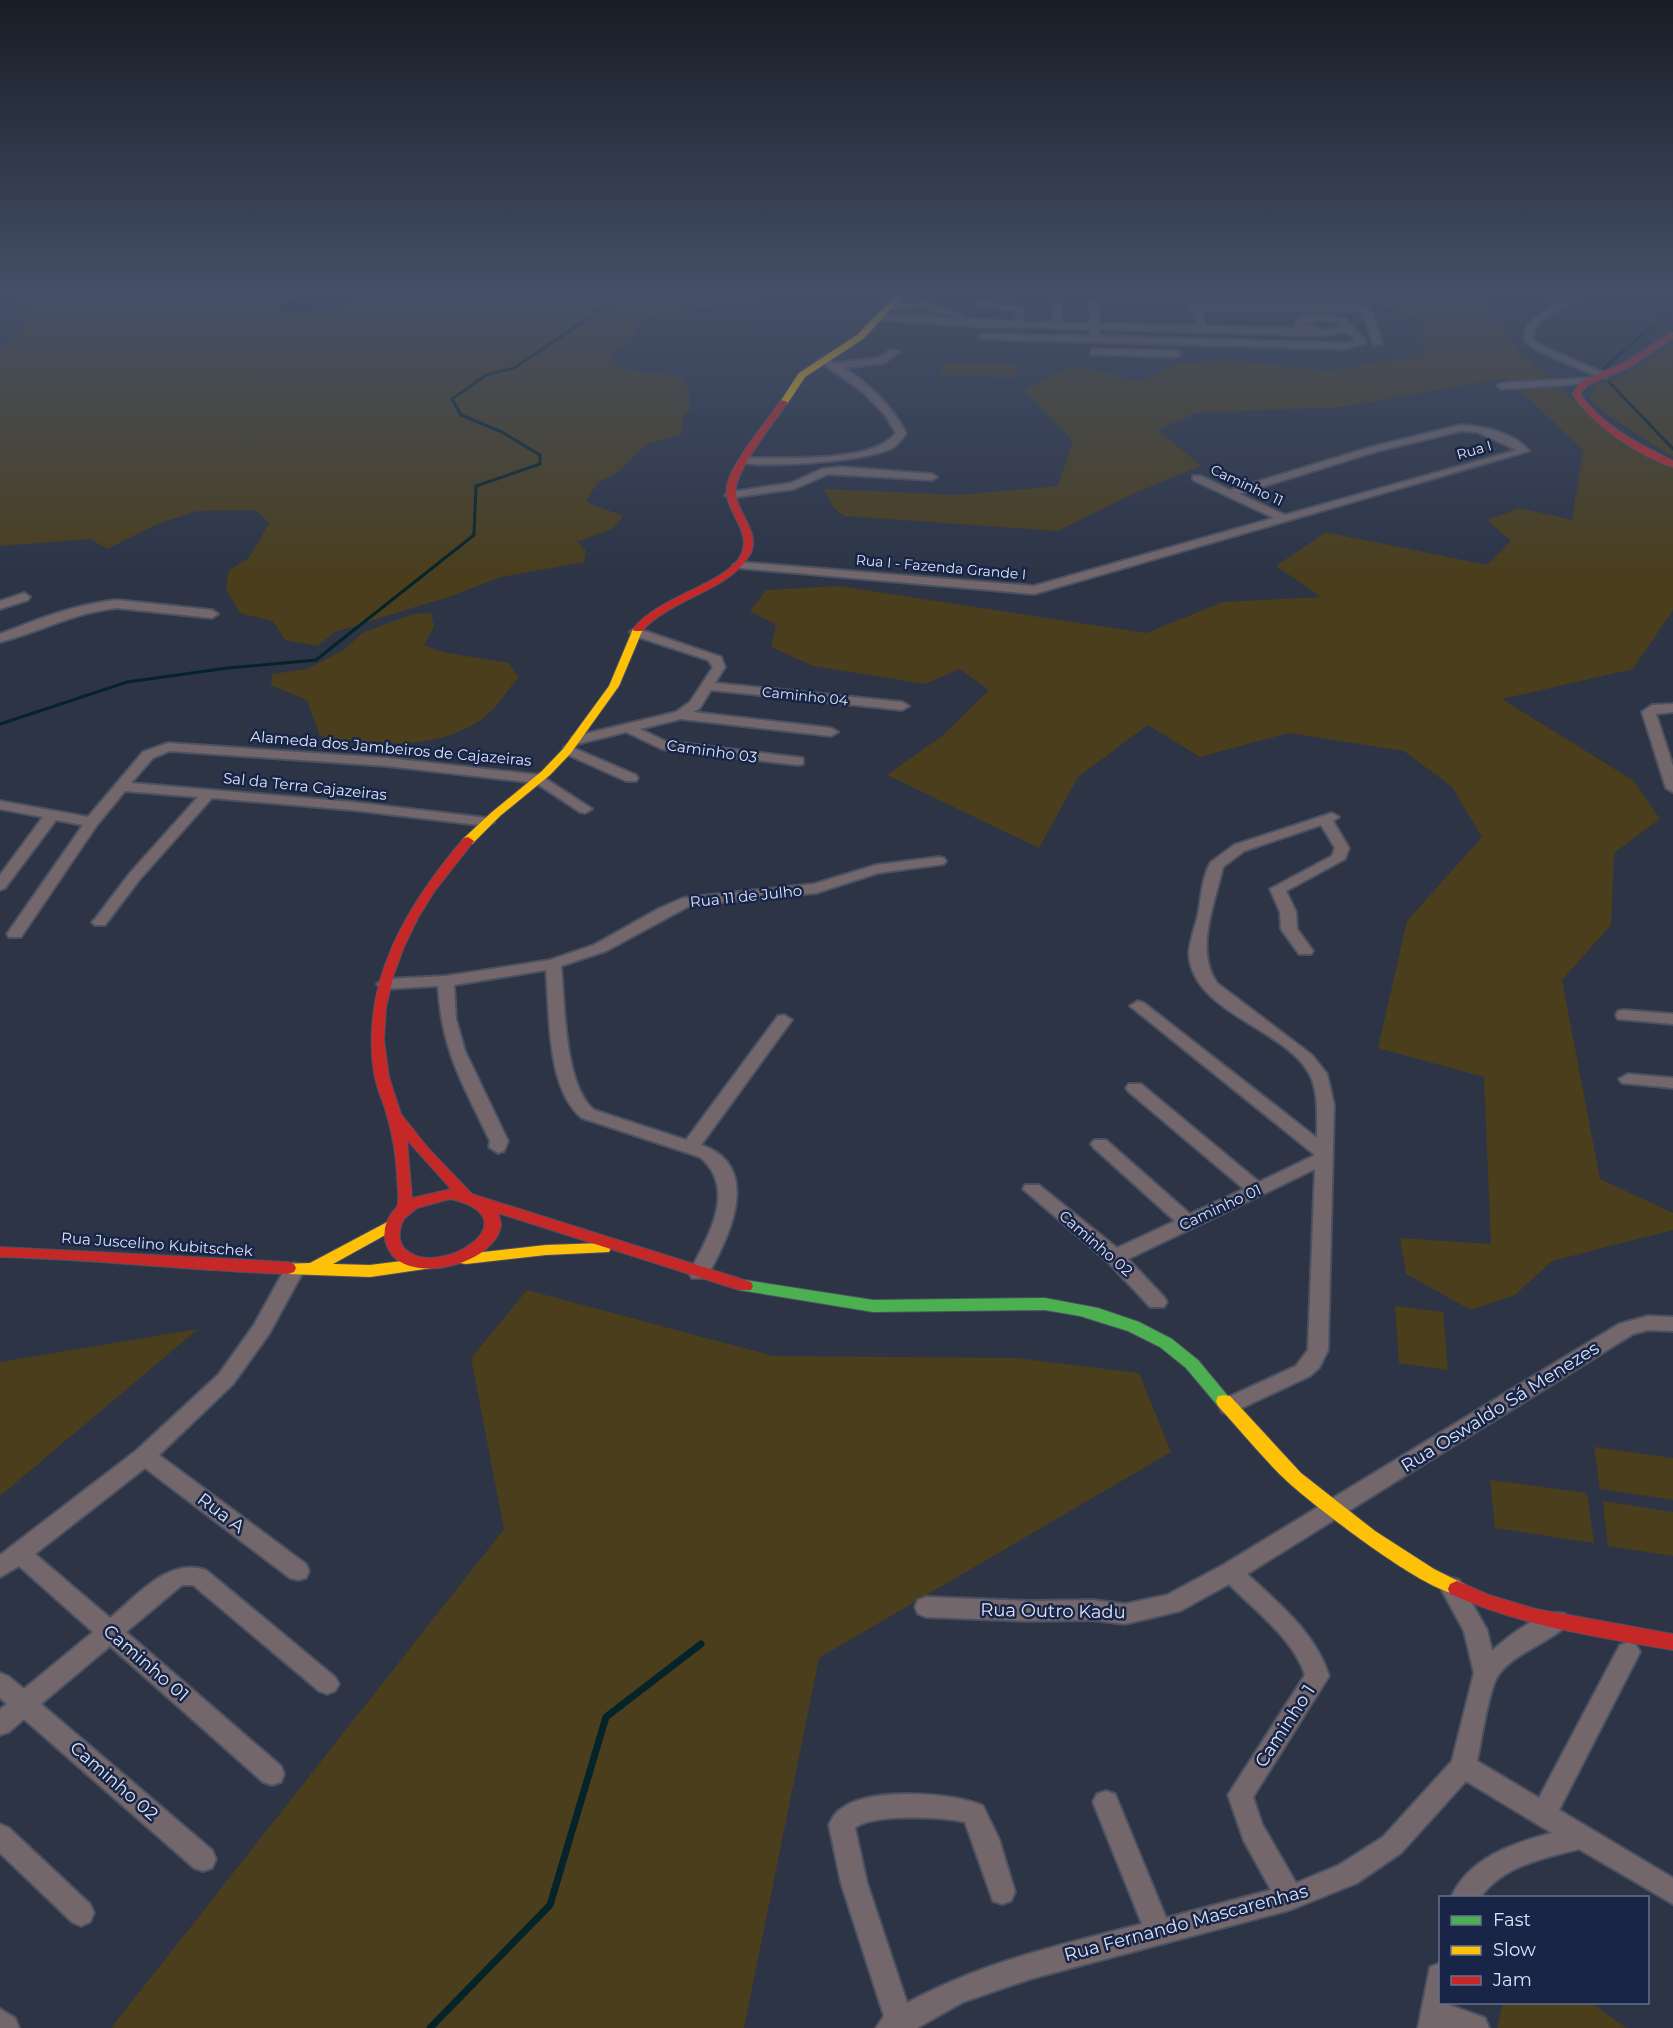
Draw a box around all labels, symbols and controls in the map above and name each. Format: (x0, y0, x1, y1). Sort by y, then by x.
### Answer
street label: Rua I (1454, 436, 1494, 464)
street label: Caminho 11 (1208, 460, 1286, 510)
street label: Rua I - Fazenda Grande I (855, 551, 1027, 583)
street label: Caminho 04 (761, 683, 850, 710)
street label: Alameda dos Jambeiros de Cajazeiras (250, 726, 532, 770)
street label: Caminho 03 (666, 735, 758, 767)
street label: Sal da Terra Cajazeiras (222, 768, 388, 804)
street label: Rua 11 de Julho (689, 881, 803, 911)
street label: Caminho 01 (1176, 1180, 1264, 1234)
street label: Caminho 02 (1055, 1206, 1137, 1280)
street label: Rua Juscelino Kubitschek (61, 1228, 253, 1260)
street label: Rua Oswaldo Sá Menezes (1397, 1337, 1603, 1477)
street label: Rua A (193, 1488, 249, 1538)
street label: Rua Outro Kadu (980, 1599, 1126, 1623)
street label: Caminho 01 (99, 1620, 193, 1706)
street label: Caminho 1 (1250, 1681, 1320, 1771)
street label: Caminho 02 (65, 1737, 163, 1825)
street label: Rua Fernando Mascarenhas (1062, 1880, 1311, 1966)
legend (1439, 1896, 1649, 2004)
text: Fast (1493, 1909, 1531, 1931)
text: Slow (1493, 1939, 1536, 1961)
text: Jam (1492, 1969, 1532, 1991)

